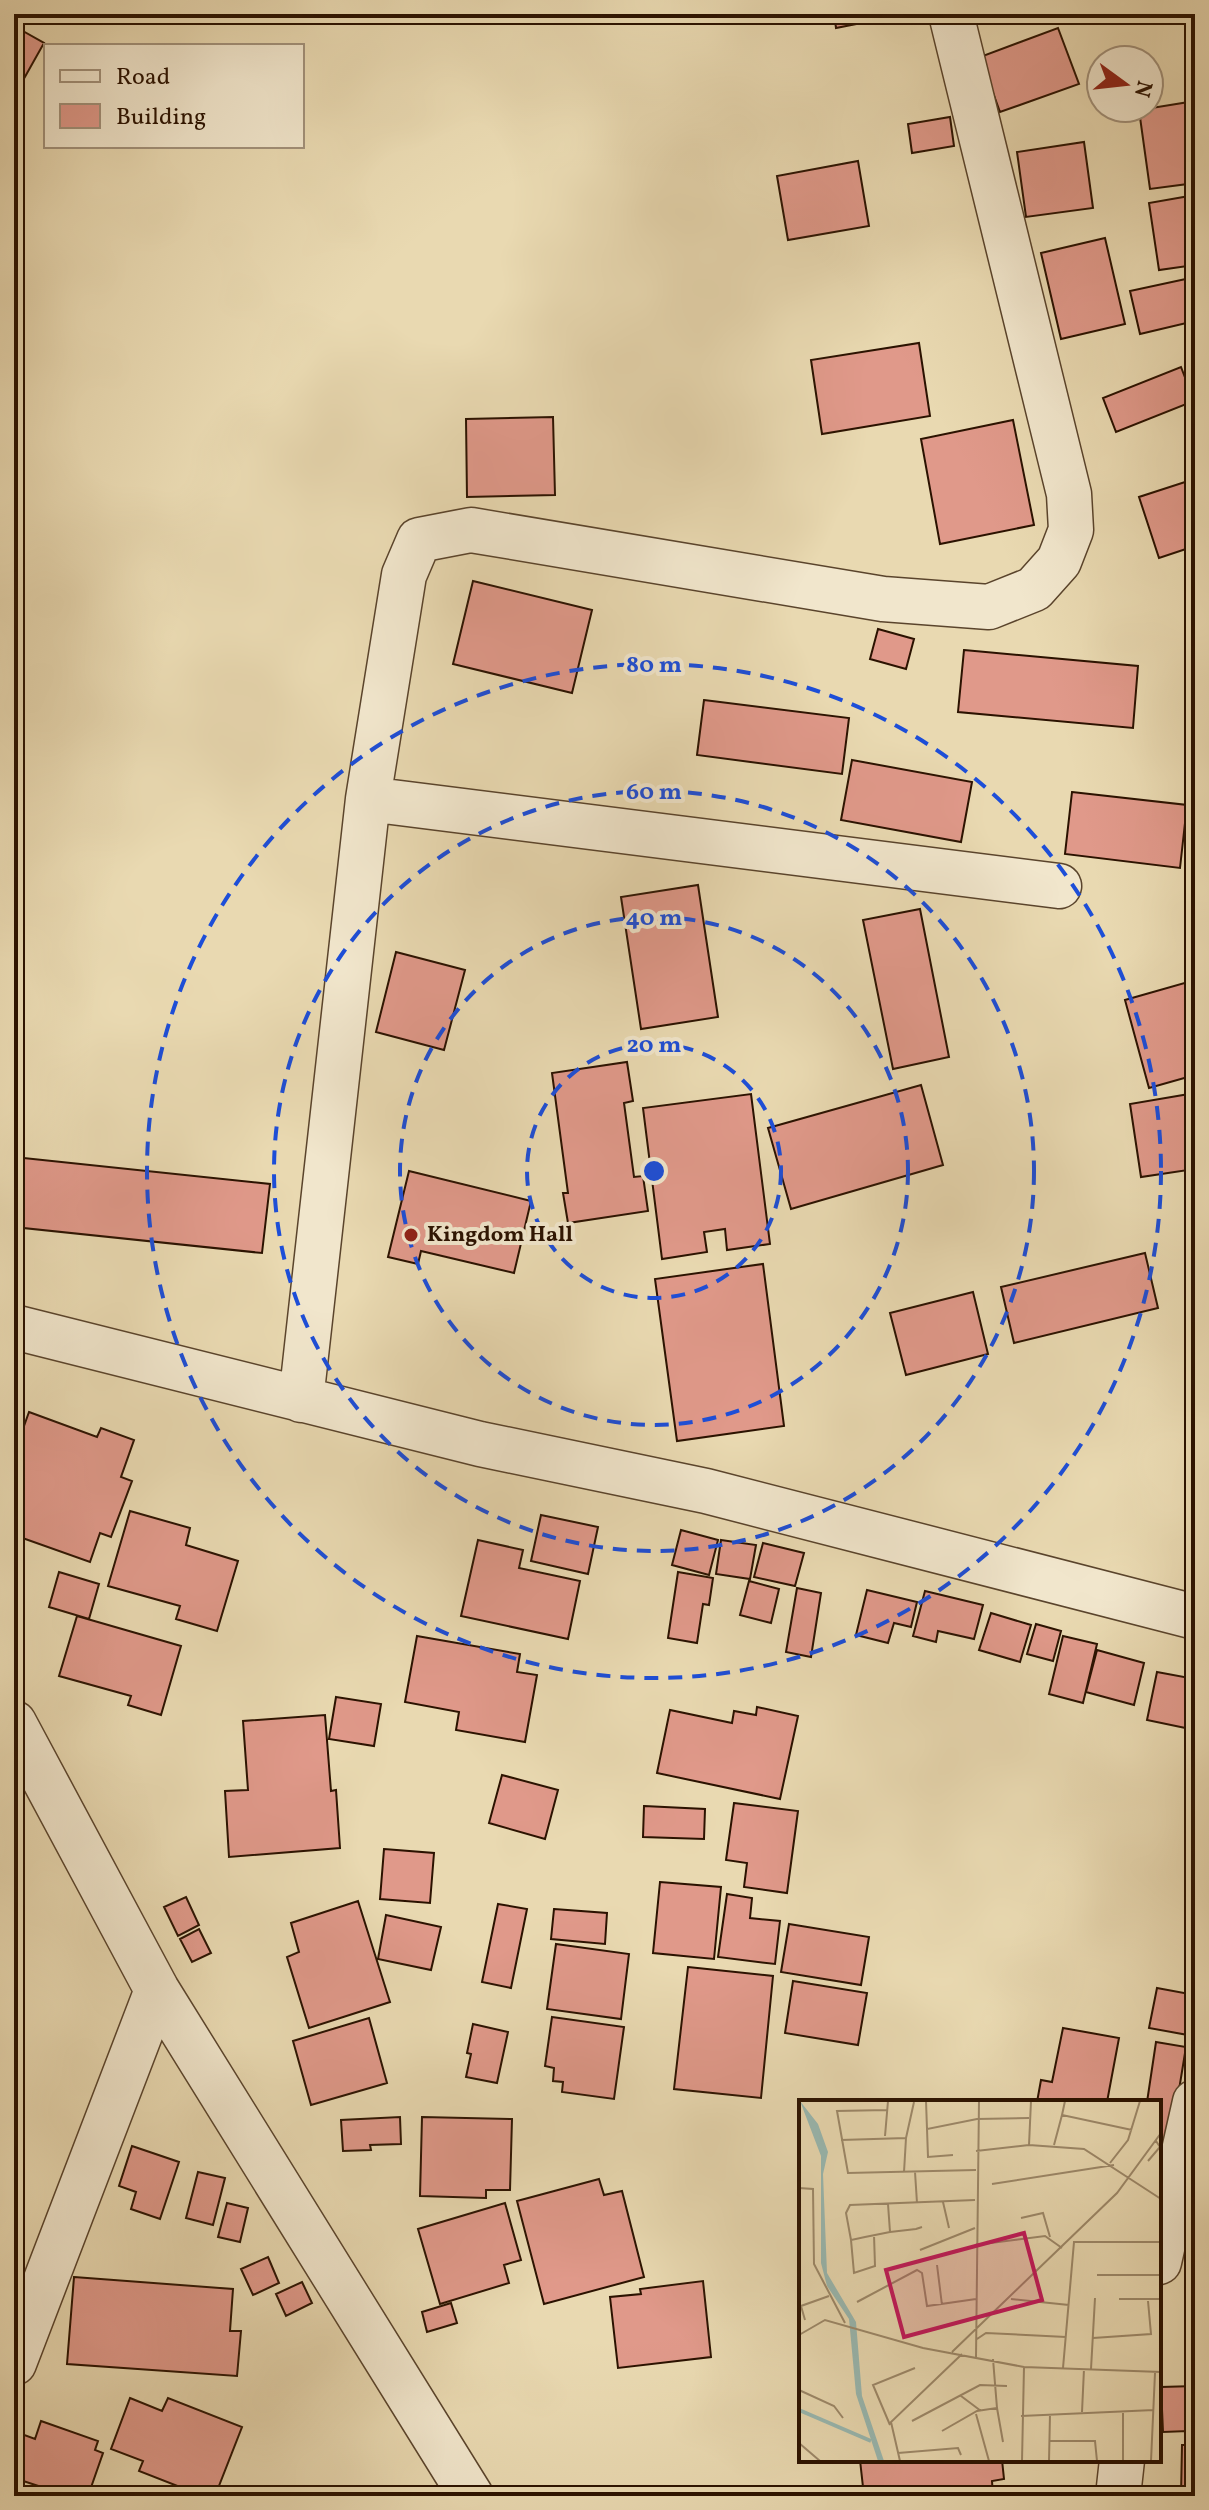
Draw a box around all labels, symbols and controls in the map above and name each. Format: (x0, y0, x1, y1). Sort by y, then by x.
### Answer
legend (44, 44, 304, 148)
north arrow (1085, 44, 1165, 124)
text: Road (116, 61, 170, 95)
text: N (1125, 77, 1159, 100)
text: Building (116, 101, 206, 135)
text: 80 m (626, 649, 682, 683)
text: 60 m (626, 776, 682, 810)
text: 40 m (626, 902, 682, 936)
text: 20 m (626, 1029, 682, 1063)
centre of rings (640, 1157, 668, 1185)
place label: Kingdom Hall (427, 1220, 573, 1251)
marker: Kingdom Hall (402, 1226, 420, 1244)
inset map (799, 2100, 1161, 2462)

